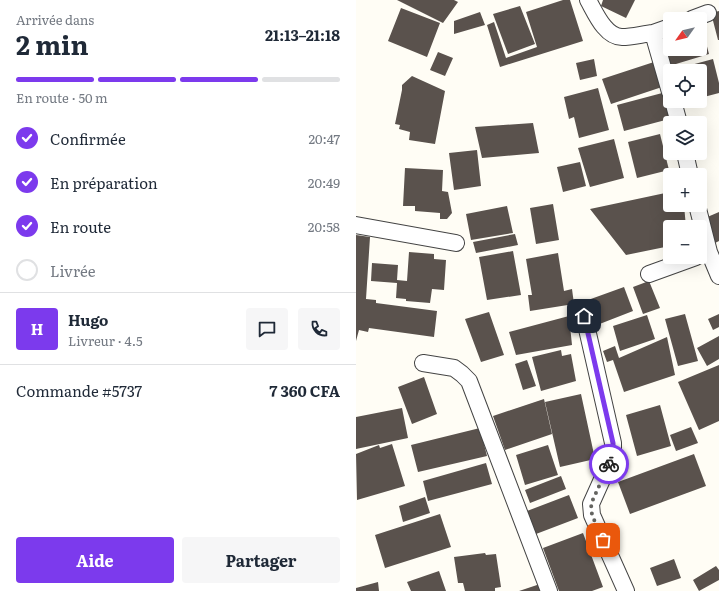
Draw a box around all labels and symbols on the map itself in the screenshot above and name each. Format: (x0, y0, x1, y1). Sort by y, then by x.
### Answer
north arrow (663, 12, 707, 56)
pin (567, 299, 601, 333)
courier (589, 444, 629, 484)
pin (586, 523, 620, 557)

